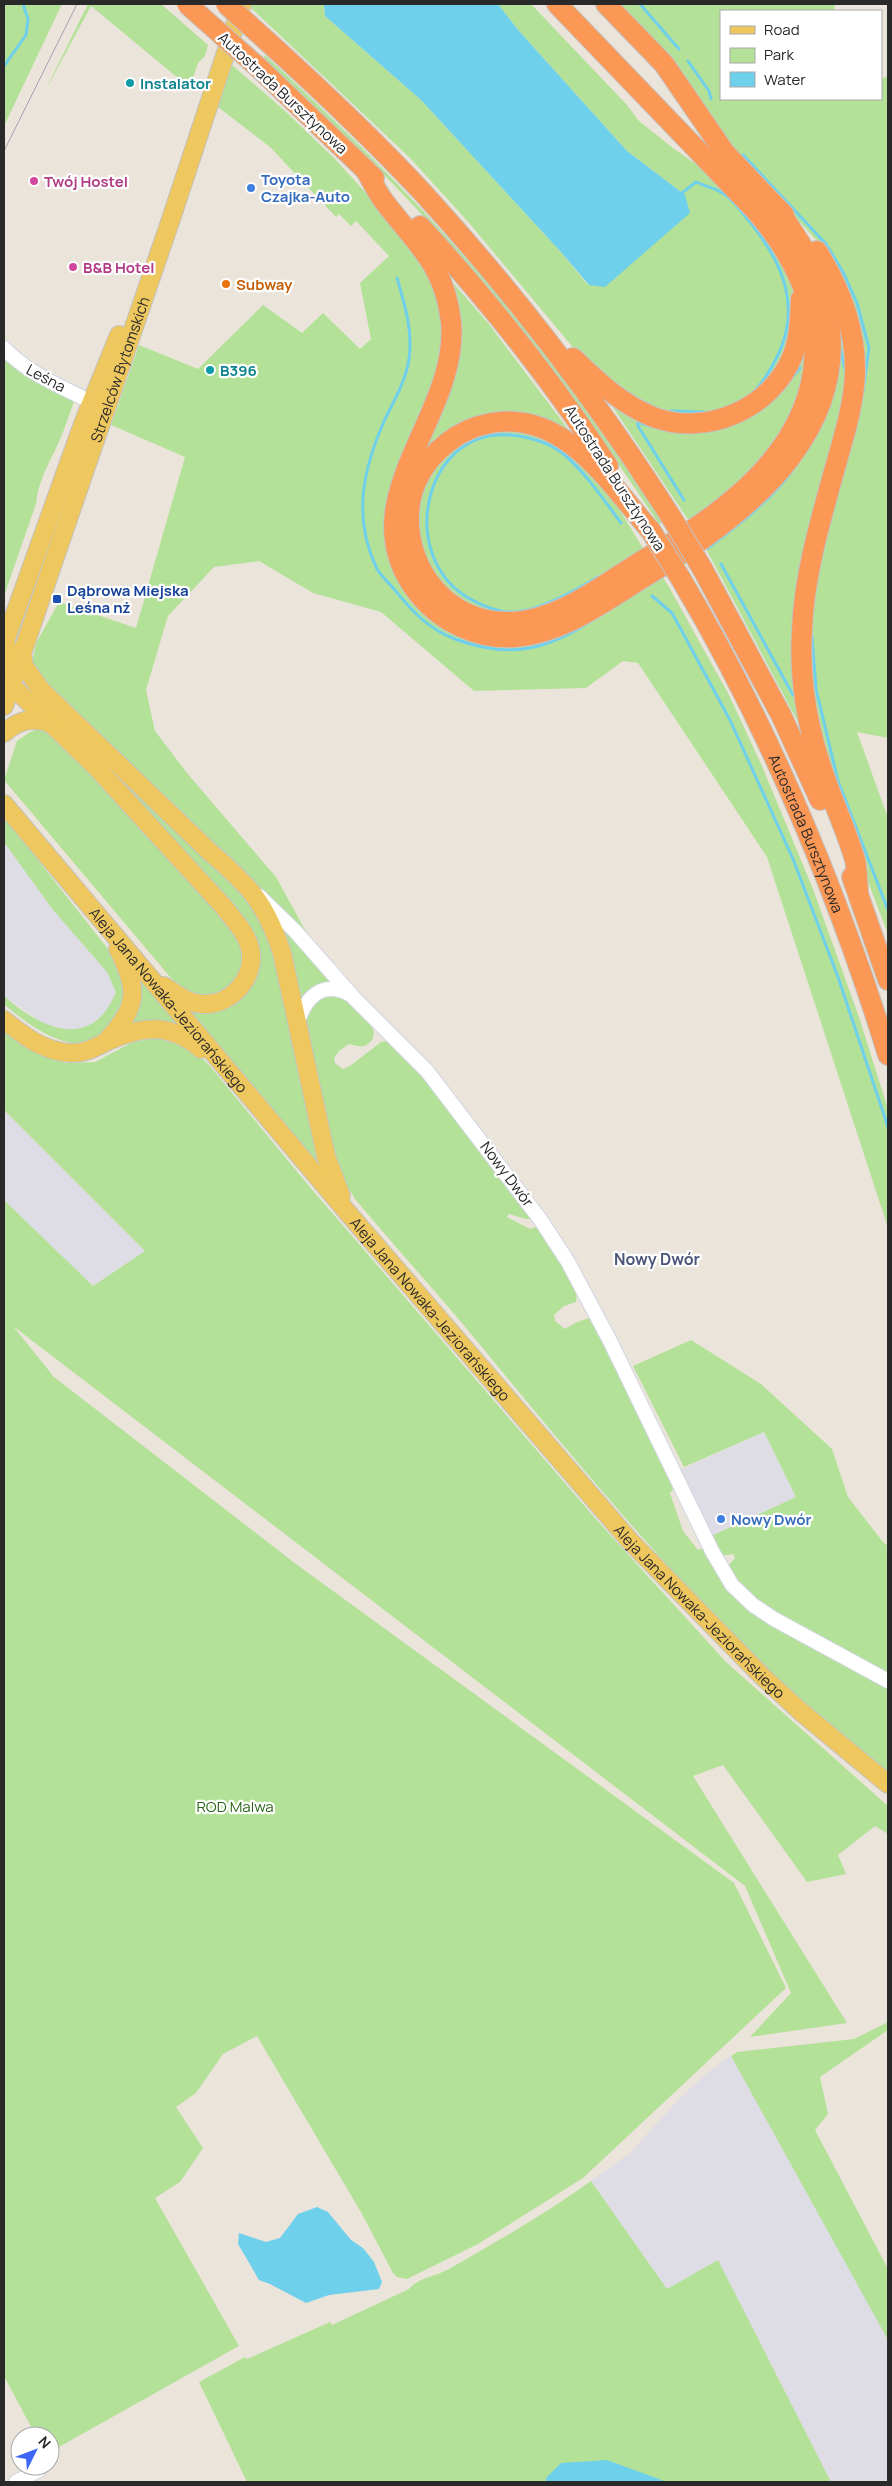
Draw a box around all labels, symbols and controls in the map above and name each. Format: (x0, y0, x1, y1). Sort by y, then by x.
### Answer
legend (720, 10, 882, 100)
text: Road (764, 19, 800, 40)
street label: Autostrada Bursztynowa (214, 27, 352, 159)
text: Park (764, 44, 794, 65)
text: Water (764, 69, 806, 90)
place label: Instalator (140, 73, 211, 94)
marker: Instalator (124, 77, 136, 89)
place label: Toyota Czajka-Auto (261, 169, 350, 207)
place label: Twój Hostel (44, 171, 128, 192)
marker: Twój Hostel (28, 175, 40, 187)
marker: Toyota Czajka-Auto (245, 182, 257, 194)
place label: B&B Hotel (83, 257, 154, 278)
marker: B&B Hotel (67, 261, 79, 273)
place label: Subway (236, 274, 293, 295)
marker: Subway (220, 278, 232, 290)
street label: Strzelców Bytomskich (85, 294, 154, 445)
street label: Leśna (23, 359, 69, 397)
place label: B396 (220, 360, 257, 381)
marker: B396 (204, 364, 216, 376)
street label: Autostrada Bursztynowa (560, 401, 670, 555)
place label: Dąbrowa Miejska Leśna nż (67, 580, 189, 618)
marker: Dąbrowa Miejska Leśna nż (51, 593, 63, 605)
street label: Autostrada Bursztynowa (764, 751, 849, 916)
street label: Aleja Jana Nowaka-Jeziorańskiego (85, 903, 253, 1097)
street label: Nowy Dwór (476, 1137, 539, 1211)
street label: Aleja Jana Nowaka-Jeziorańskiego (346, 1213, 516, 1405)
district label: Nowy Dwór (614, 1248, 700, 1270)
place label: Nowy Dwór (731, 1509, 812, 1530)
marker: Nowy Dwór (715, 1513, 727, 1525)
street label: Aleja Jana Nowaka-Jeziorańskiego (610, 1520, 790, 1703)
park label: ROD Malwa (196, 1796, 274, 1817)
north arrow (10, 2426, 60, 2476)
text: N (35, 2432, 55, 2452)

